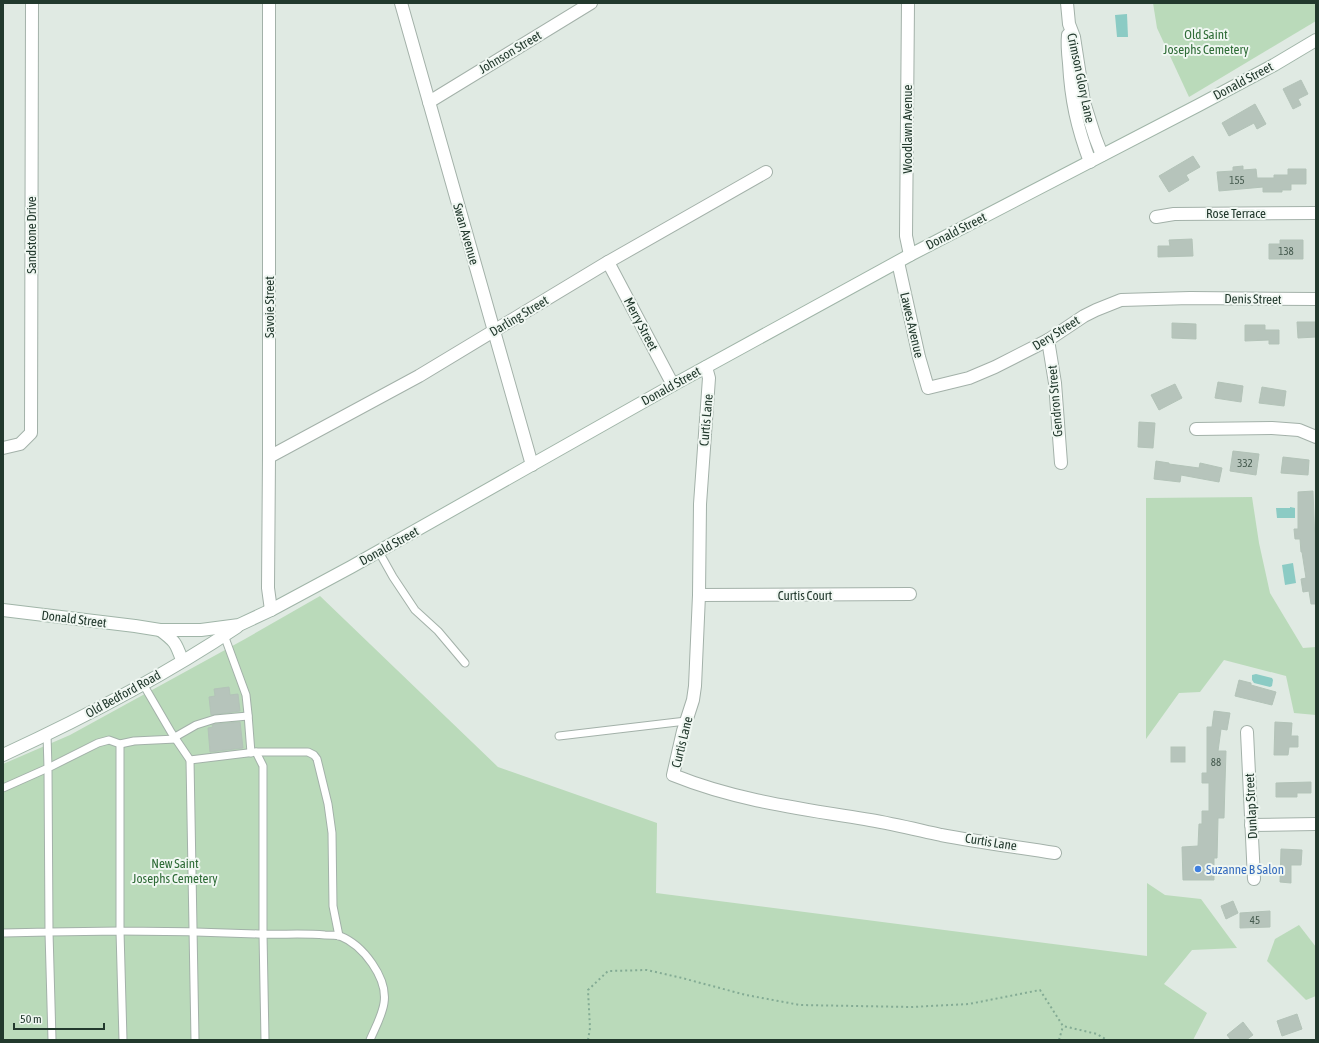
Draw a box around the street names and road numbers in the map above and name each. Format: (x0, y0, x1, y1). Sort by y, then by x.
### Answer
street label: Johnson Street (476, 27, 544, 77)
street label: Crimson Glory Lane (1064, 32, 1098, 124)
street label: Donald Street (1211, 59, 1276, 103)
street label: Woodlawn Avenue (900, 85, 915, 173)
street label: Sandstone Drive (24, 196, 39, 274)
street label: Swan Avenue (450, 202, 482, 266)
street label: Rose Terrace (1206, 206, 1266, 221)
street label: Donald Street (923, 209, 989, 253)
street label: Savoie Street (262, 276, 277, 338)
street label: Lawes Avenue (897, 291, 927, 359)
street label: Denis Street (1224, 291, 1282, 307)
street label: Darling Street (487, 292, 551, 339)
street label: Merry Street (621, 295, 661, 353)
street label: Dery Street (1030, 313, 1083, 353)
street label: Donald Street (639, 363, 704, 408)
street label: Gendron Street (1044, 364, 1066, 437)
street label: Curtis Lane (696, 393, 716, 447)
street label: Donald Street (357, 523, 422, 568)
street label: Curtis Court (778, 588, 833, 603)
street label: Donald Street (41, 608, 108, 630)
street label: Old Bedford Road (83, 667, 163, 721)
street label: Curtis Lane (668, 715, 696, 769)
street label: Dunlap Street (1242, 772, 1260, 839)
street label: Curtis Lane (964, 831, 1018, 854)

